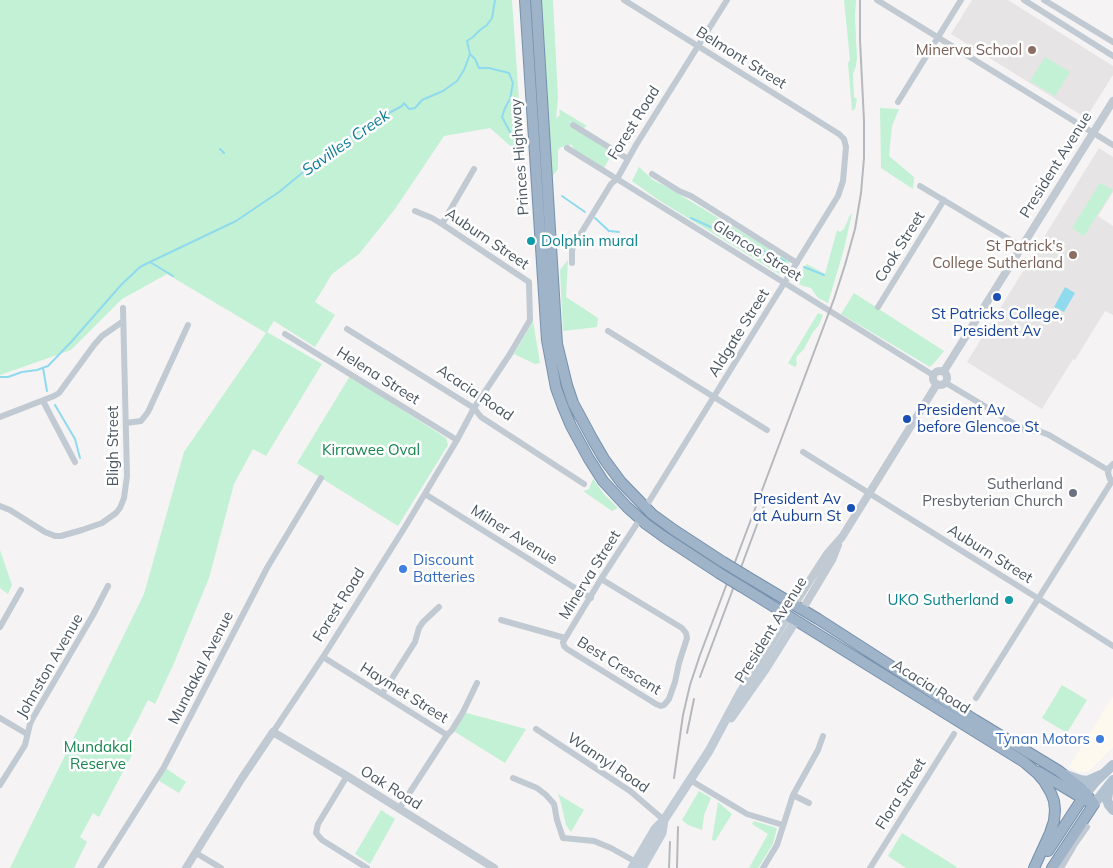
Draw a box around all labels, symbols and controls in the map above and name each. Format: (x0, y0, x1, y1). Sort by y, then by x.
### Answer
street label: Belmont Street (693, 23, 789, 93)
place label: Minerva School (916, 41, 1022, 59)
marker: Minerva School (1026, 44, 1038, 56)
street label: Forest Road (604, 83, 664, 163)
street label: Princes Highway (507, 98, 533, 216)
water label: Savilles Creek (299, 106, 393, 180)
street label: President Avenue (1016, 109, 1096, 221)
street label: Auburn Street (442, 204, 532, 274)
street label: Cook Street (871, 208, 929, 286)
street label: Glencoe Street (709, 217, 805, 285)
place label: Dolphin mural (541, 232, 638, 250)
marker: Dolphin mural (525, 235, 537, 247)
place label: St Patrick's College Sutherland (932, 237, 1063, 272)
marker: St Patrick's College Sutherland (1067, 249, 1079, 261)
street label: Aldgate Street (705, 286, 773, 380)
marker: St Patricks College, President Av (991, 291, 1003, 303)
place label: St Patricks College, President Av (931, 305, 1063, 340)
street label: Helena Street (333, 343, 423, 409)
street label: Acacia Road (433, 361, 517, 425)
place label: President Av before Glencoe St (917, 401, 1039, 436)
street label: Bligh Street (104, 406, 122, 486)
marker: President Av before Glencoe St (901, 413, 913, 425)
park label: Kirrawee Oval (322, 441, 420, 459)
place label: Sutherland Presbyterian Church (922, 475, 1063, 510)
marker: Sutherland Presbyterian Church (1067, 487, 1079, 499)
place label: President Av at Auburn St (753, 490, 841, 525)
street label: Milner Avenue (467, 501, 561, 569)
marker: President Av at Auburn St (845, 502, 857, 514)
street label: Auburn Street (944, 521, 1036, 587)
street label: Minerva Street (555, 527, 625, 623)
place label: Discount Batteries (413, 551, 475, 586)
marker: Discount Batteries (397, 563, 409, 575)
street label: Forest Road (309, 565, 369, 645)
street label: President Avenue (731, 574, 811, 686)
place label: UKO Sutherland (887, 591, 999, 609)
marker: UKO Sutherland (1003, 594, 1015, 606)
street label: Mundakal Avenue (165, 608, 237, 728)
street label: Johnston Avenue (13, 611, 87, 721)
street label: Best Crescent (574, 633, 664, 699)
street label: Acacia Road (889, 656, 973, 718)
street label: Haymet Street (357, 659, 451, 727)
street label: Wannyl Road (564, 729, 652, 797)
place label: Tynan Motors (996, 730, 1090, 748)
marker: Tynan Motors (1094, 733, 1106, 745)
park label: Mundakal Reserve (64, 738, 132, 773)
street label: Flora Street (872, 755, 930, 833)
street label: Oak Road (357, 762, 425, 814)

